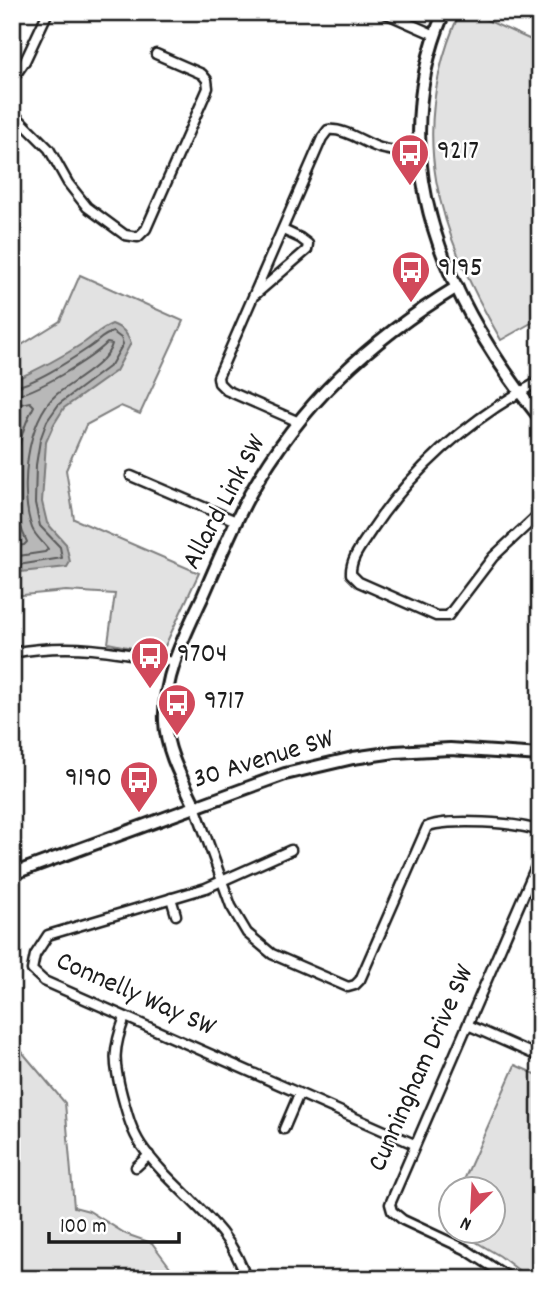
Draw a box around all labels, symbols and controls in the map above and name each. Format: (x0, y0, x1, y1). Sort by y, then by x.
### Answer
bus stop icon: 9217 (389, 132, 431, 187)
place label: 9217 (437, 133, 479, 173)
bus stop icon: 9195 (390, 249, 432, 304)
place label: 9195 (438, 250, 483, 290)
street label: Allard Link SW (174, 428, 279, 578)
bus stop icon: 9704 (129, 635, 171, 690)
place label: 9704 (177, 636, 227, 676)
bus stop icon: 9717 (156, 682, 198, 737)
place label: 9717 (204, 683, 244, 723)
street label: 30 Avenue SW (189, 720, 340, 801)
bus stop icon: 9190 (118, 759, 160, 814)
place label: 9190 (65, 760, 112, 800)
street label: Connelly Way SW (49, 943, 222, 1049)
street label: Cunningham Drive SW (359, 958, 487, 1179)
north arrow (436, 1176, 506, 1246)
scale bar (49, 1200, 178, 1244)
text: N (457, 1208, 476, 1237)
text: 100 m (60, 1213, 107, 1243)

